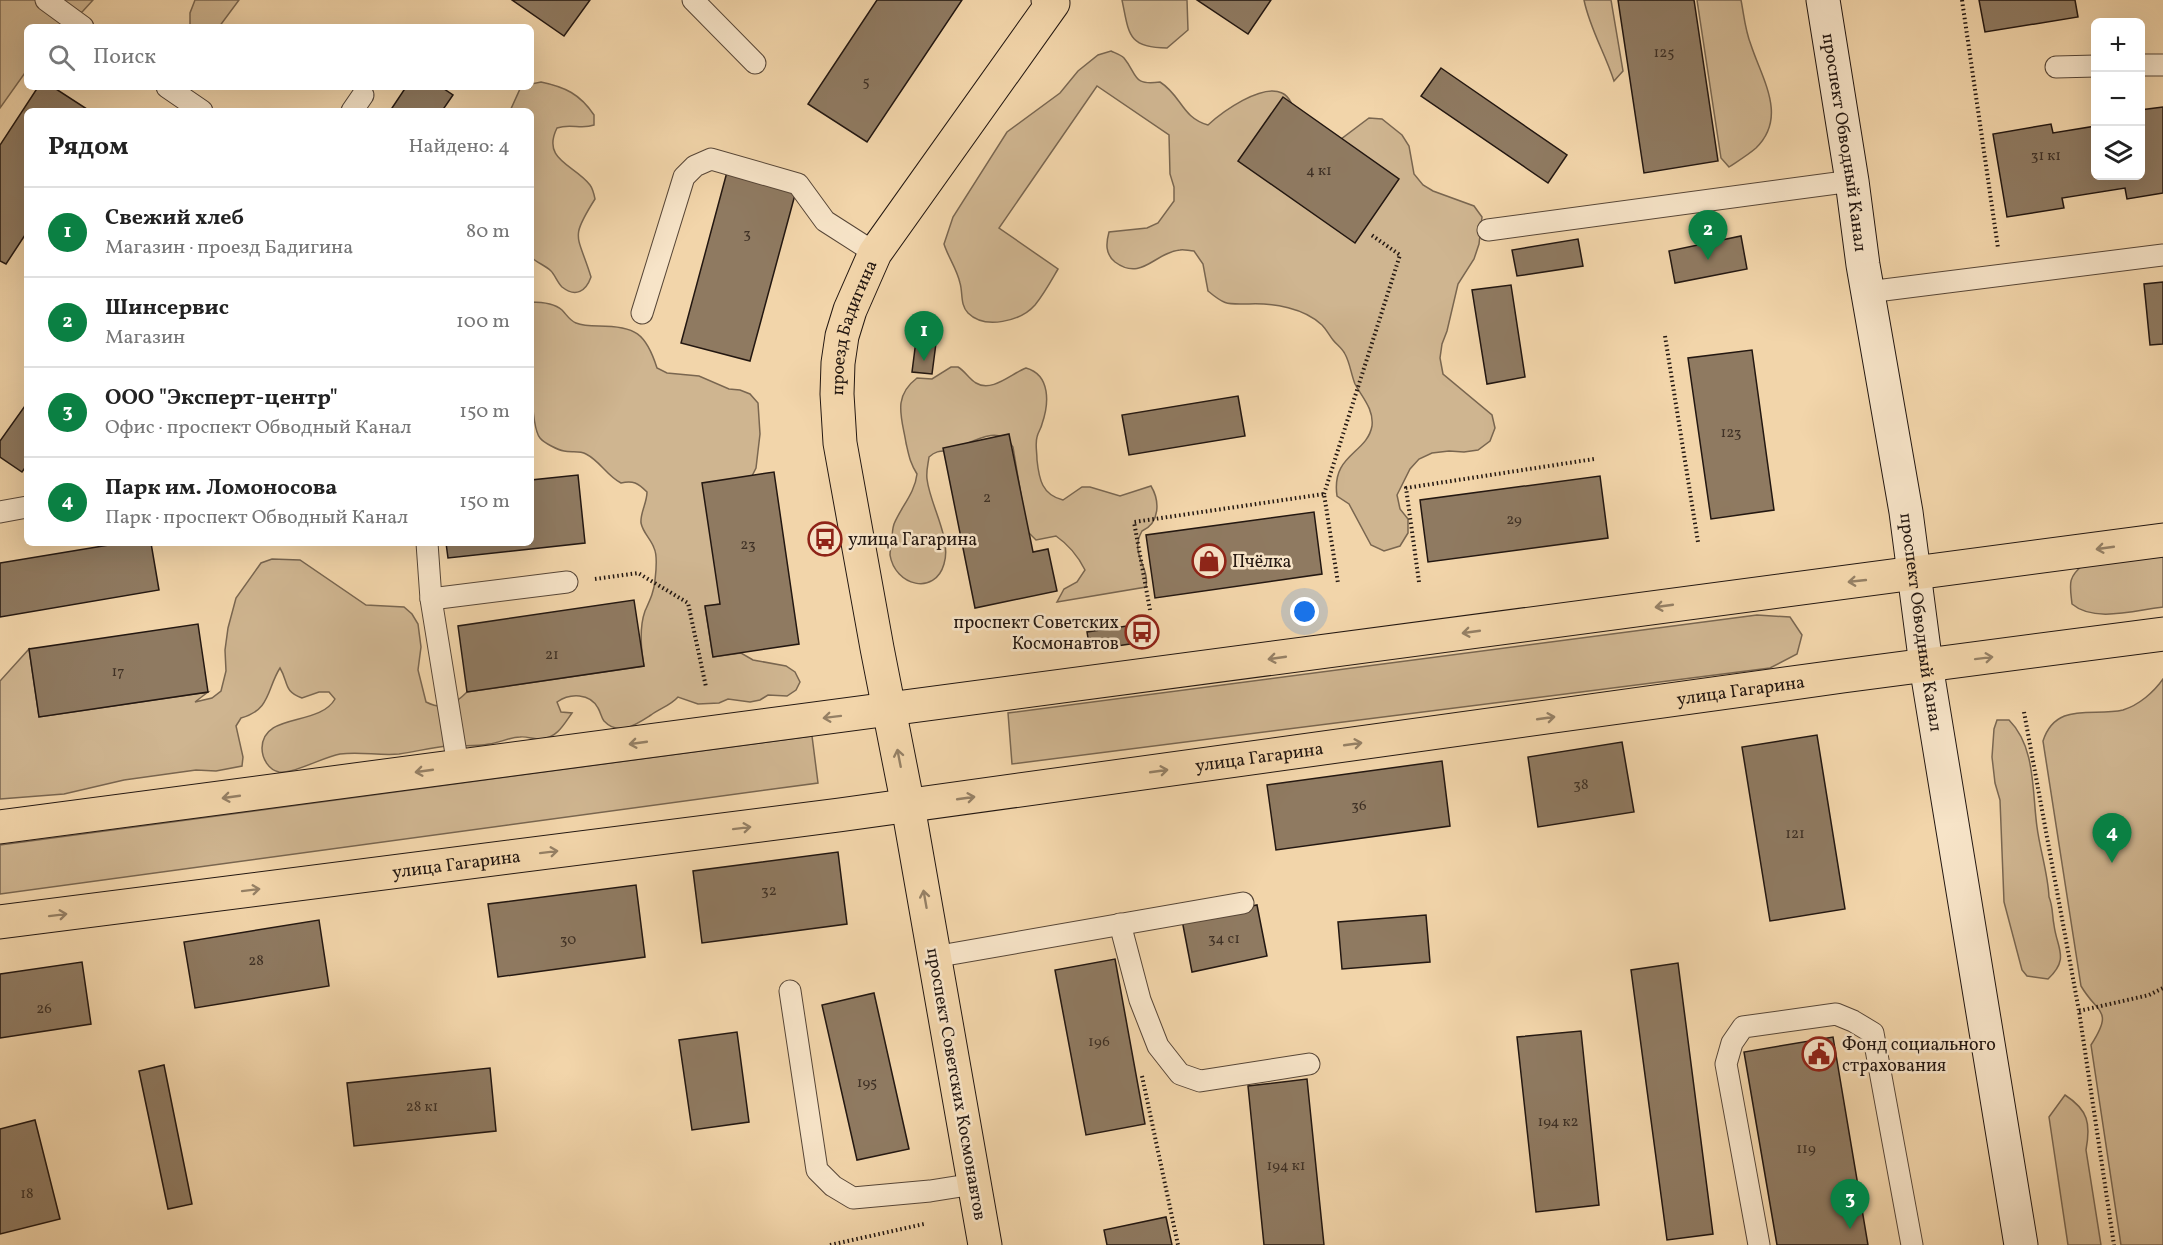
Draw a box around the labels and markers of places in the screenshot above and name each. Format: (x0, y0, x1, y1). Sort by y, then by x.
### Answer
pin: 2 (1688, 210, 1728, 260)
pin: 1 (904, 312, 944, 361)
bus stop icon: улица Гагарина (807, 521, 843, 557)
place label: улица Гагарина (848, 528, 977, 553)
shop icon: Пчёлка (1191, 543, 1227, 579)
place label: Пчёлка (1232, 550, 1292, 575)
place label: проспект Советских Космонавтов (953, 611, 1119, 657)
bus stop icon: проспект Советских Космонавтов (1124, 614, 1160, 650)
pin: 4 (2092, 814, 2132, 863)
place label: Фонд социального страхования (1842, 1033, 1996, 1079)
public building icon: Фонд социального страхования (1801, 1036, 1837, 1072)
pin: 3 (1830, 1180, 1870, 1229)

